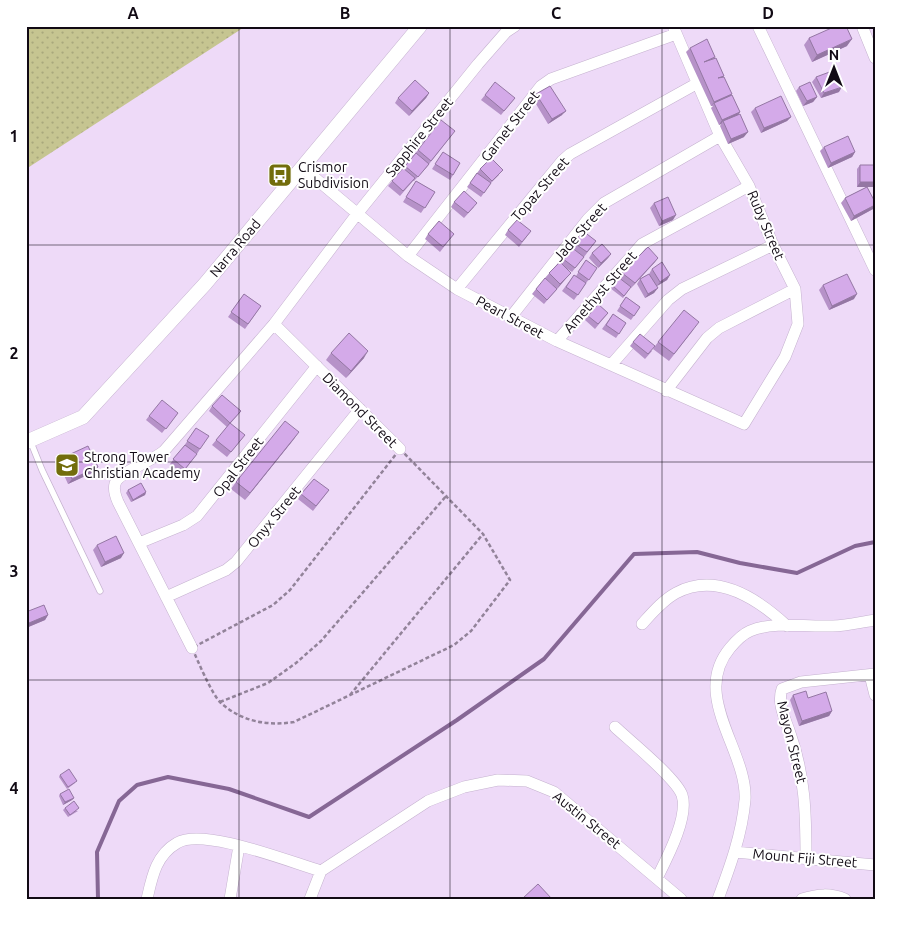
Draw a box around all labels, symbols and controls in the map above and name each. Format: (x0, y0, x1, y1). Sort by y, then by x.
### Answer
text: A (127, 4, 139, 22)
text: B (340, 4, 350, 22)
text: C (551, 4, 561, 22)
text: D (762, 4, 774, 22)
north arrow (808, 42, 858, 92)
text: N (829, 47, 839, 63)
street label: Garnet Street (477, 87, 543, 165)
street label: Sapphire Street (382, 94, 456, 180)
text: 1 (9, 127, 19, 145)
street label: Topaz Street (508, 153, 572, 224)
place label: Crismor Subdivision (298, 159, 369, 191)
bus stop icon: Crismor Subdivision (267, 162, 293, 188)
street label: Ruby Street (744, 188, 788, 263)
street label: Jade Street (550, 199, 610, 265)
street label: Narra Road (206, 216, 264, 280)
street label: Amethyst Street (560, 248, 640, 336)
street label: Pearl Street (473, 292, 547, 342)
text: 2 (9, 344, 19, 362)
street label: Diamond Street (319, 369, 401, 451)
street label: Opal Street (209, 433, 267, 500)
place label: Strong Tower Christian Academy (84, 449, 200, 481)
school or university icon: Strong Tower Christian Academy (54, 452, 80, 478)
street label: Onyx Street (244, 482, 304, 551)
text: 3 (9, 562, 19, 580)
street label: Mayon Street (774, 699, 810, 785)
text: 4 (9, 779, 19, 797)
street label: Austin Street (550, 788, 624, 852)
street label: Mount Fiji Street (752, 845, 858, 871)

